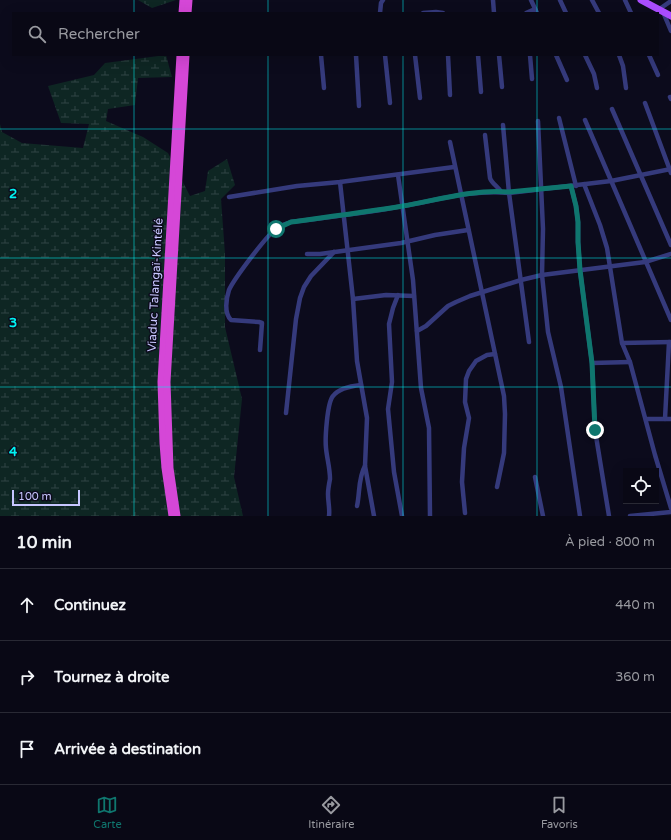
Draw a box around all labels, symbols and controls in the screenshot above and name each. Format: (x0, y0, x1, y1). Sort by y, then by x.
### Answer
search box (12, 12, 659, 56)
icon: search (26, 23, 48, 45)
text: Rechercher (58, 25, 140, 43)
text: 2 (9, 186, 17, 202)
street label: Viaduc Talangaï-Kintélé (145, 218, 166, 352)
route start (267, 220, 285, 238)
text: 3 (9, 315, 17, 331)
route end (586, 421, 604, 439)
text: 4 (9, 444, 18, 460)
map controls (623, 468, 659, 504)
button: locate (623, 468, 659, 504)
scale bar (12, 488, 80, 507)
text: 100 m (18, 490, 52, 503)
text: 10 min (16, 532, 72, 553)
text: À pied · 800 m (565, 534, 655, 550)
icon: ahead (16, 594, 38, 616)
text: Continuez (54, 596, 126, 614)
text: 440 m (615, 597, 655, 613)
icon: right (16, 666, 38, 688)
text: Tournez à droite (54, 668, 169, 686)
text: 360 m (615, 669, 655, 685)
icon: arrive (16, 738, 38, 760)
text: Arrivée à destination (54, 740, 201, 758)
tab: Carte (93, 794, 122, 831)
tab: Itinéraire (308, 794, 355, 831)
tab: Favoris (541, 794, 578, 831)

